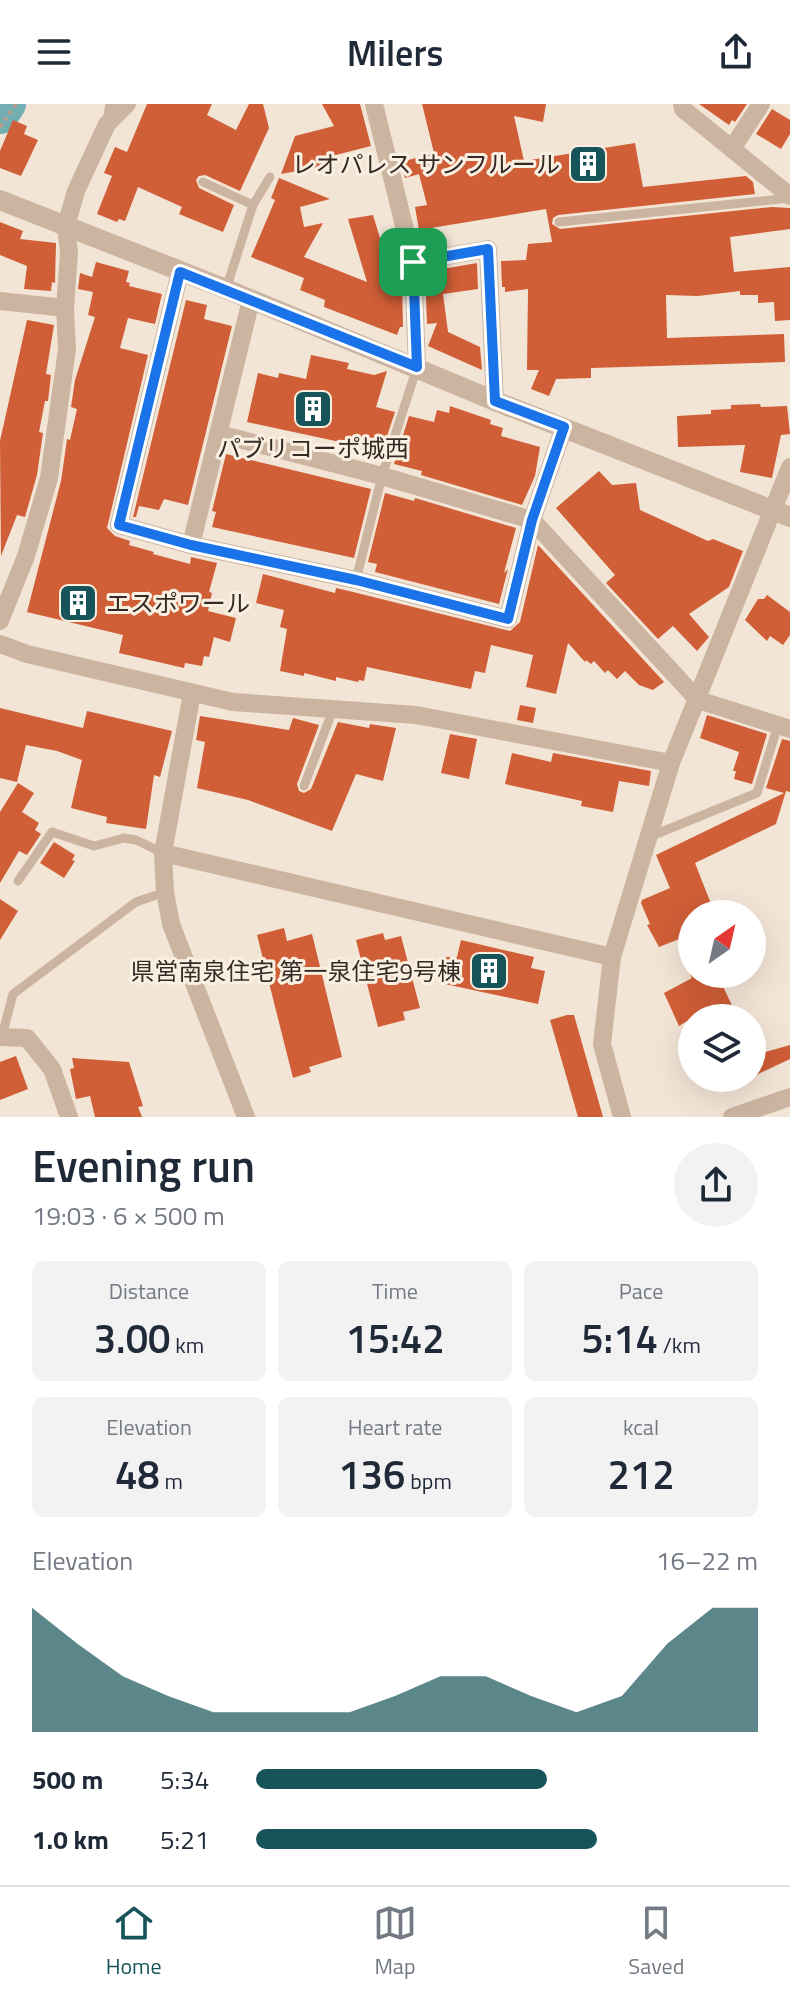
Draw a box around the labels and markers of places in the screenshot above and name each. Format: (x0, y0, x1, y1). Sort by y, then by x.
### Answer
building icon: レオパレス サンフルール (567, 143, 609, 185)
place label: レオパレス サンフルール (291, 146, 560, 182)
pin (379, 228, 447, 296)
building icon: パブリコーポ城西 (292, 388, 334, 430)
place label: パブリコーポ城西 (217, 430, 409, 466)
building icon: エスポワール (57, 582, 99, 624)
place label: エスポワール (106, 585, 250, 621)
building icon: 県営南泉住宅 第一泉住宅9号棟 (468, 950, 510, 992)
place label: 県営南泉住宅 第一泉住宅9号棟 (130, 953, 461, 989)

